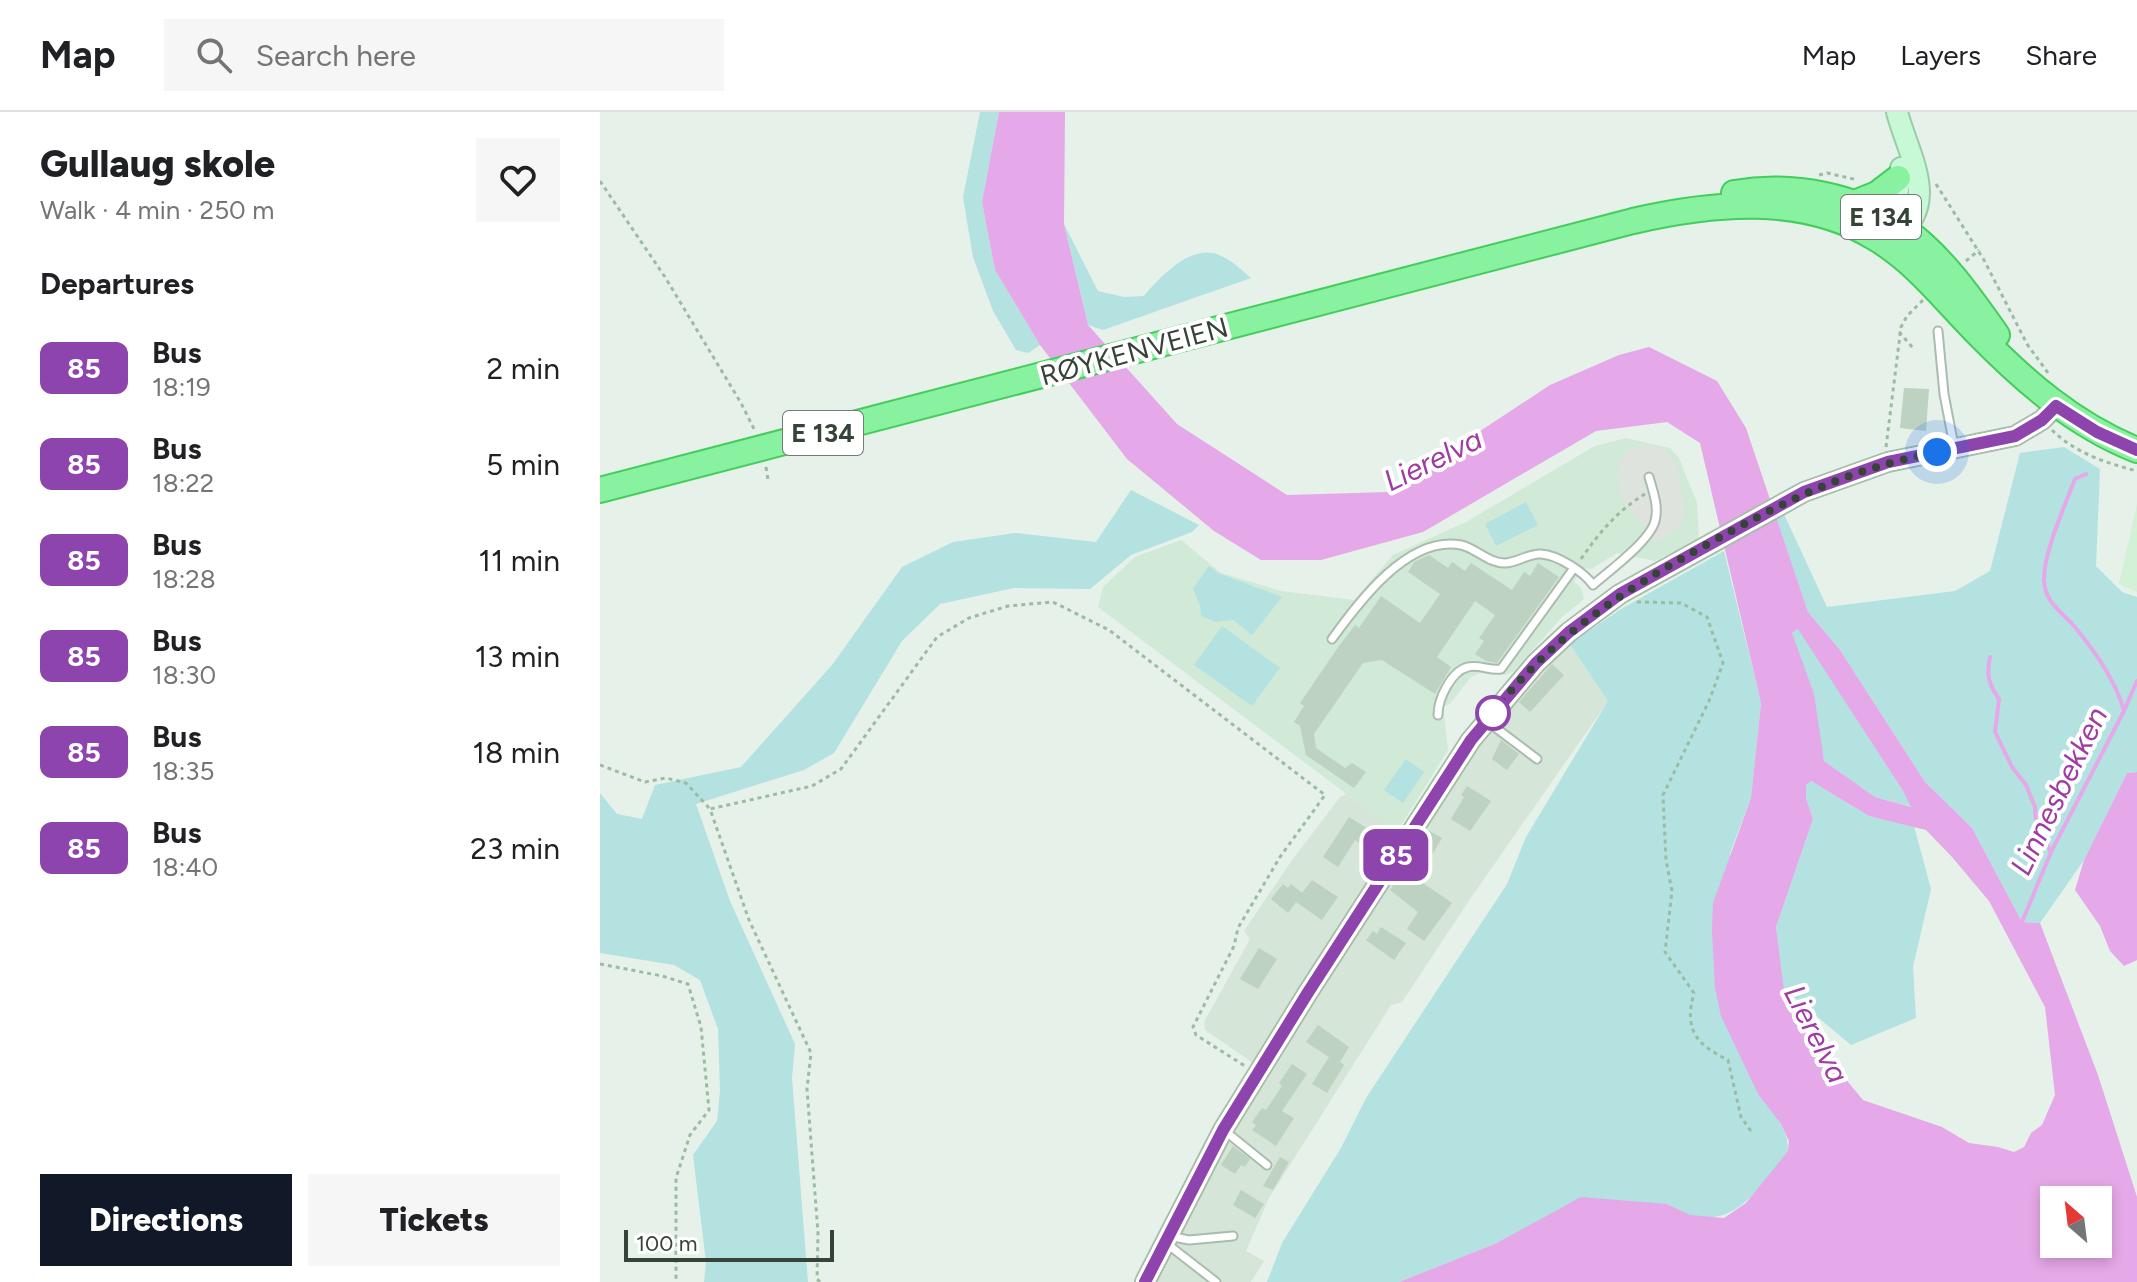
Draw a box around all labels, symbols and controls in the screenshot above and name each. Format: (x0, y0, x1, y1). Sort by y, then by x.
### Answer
search box (164, 19, 724, 91)
text: Map (40, 32, 116, 78)
icon: search (192, 33, 236, 77)
text: Search here (256, 37, 416, 74)
text: Map (1802, 38, 1856, 72)
text: Layers (1900, 38, 1981, 72)
text: Share (2025, 38, 2097, 72)
button: heart (476, 138, 560, 222)
text: Gullaug skole (40, 141, 275, 187)
text: Walk · 4 min · 250 m (40, 194, 274, 226)
road number: E 134 (1841, 195, 1921, 239)
text: Departures (40, 265, 194, 302)
street label: RØYKENVEIEN (1036, 310, 1232, 392)
text: Bus (152, 334, 201, 371)
text: 2 min (487, 350, 560, 387)
text: 85 (67, 351, 101, 385)
text: 18:19 (152, 371, 211, 403)
road number: E 134 (783, 411, 863, 455)
water label: Lierelva (1377, 420, 1488, 499)
text: Bus (152, 430, 201, 467)
your location (1917, 432, 1957, 472)
text: 5 min (486, 446, 560, 483)
text: 85 (67, 447, 101, 481)
text: 18:22 (152, 467, 214, 499)
text: Bus (152, 526, 201, 563)
text: 11 min (479, 542, 560, 579)
text: 85 (67, 543, 101, 577)
text: 18:28 (152, 563, 216, 595)
text: Bus (152, 622, 201, 659)
text: 13 min (475, 638, 560, 675)
text: 85 (67, 639, 101, 673)
text: 18:30 (152, 659, 216, 691)
unlabelled marker (1476, 696, 1510, 730)
water label: Linnesbekken (2002, 701, 2115, 881)
text: Bus (152, 718, 201, 755)
text: 18 min (473, 734, 560, 771)
text: 85 (67, 735, 101, 769)
text: 18:35 (152, 755, 214, 787)
text: Bus (152, 814, 201, 851)
line badge: 85 (1360, 829, 1432, 881)
text: 23 min (470, 830, 560, 867)
text: 85 (67, 831, 101, 865)
text: 85 (1379, 838, 1413, 872)
text: 18:40 (152, 851, 218, 883)
water label: Lierelva (1776, 979, 1857, 1089)
button: Directions (40, 1174, 292, 1266)
button: Tickets (308, 1174, 560, 1266)
north arrow (2040, 1186, 2112, 1258)
map controls (2040, 1186, 2112, 1258)
scale bar (624, 1226, 834, 1262)
text: 100 m (636, 1230, 697, 1257)

